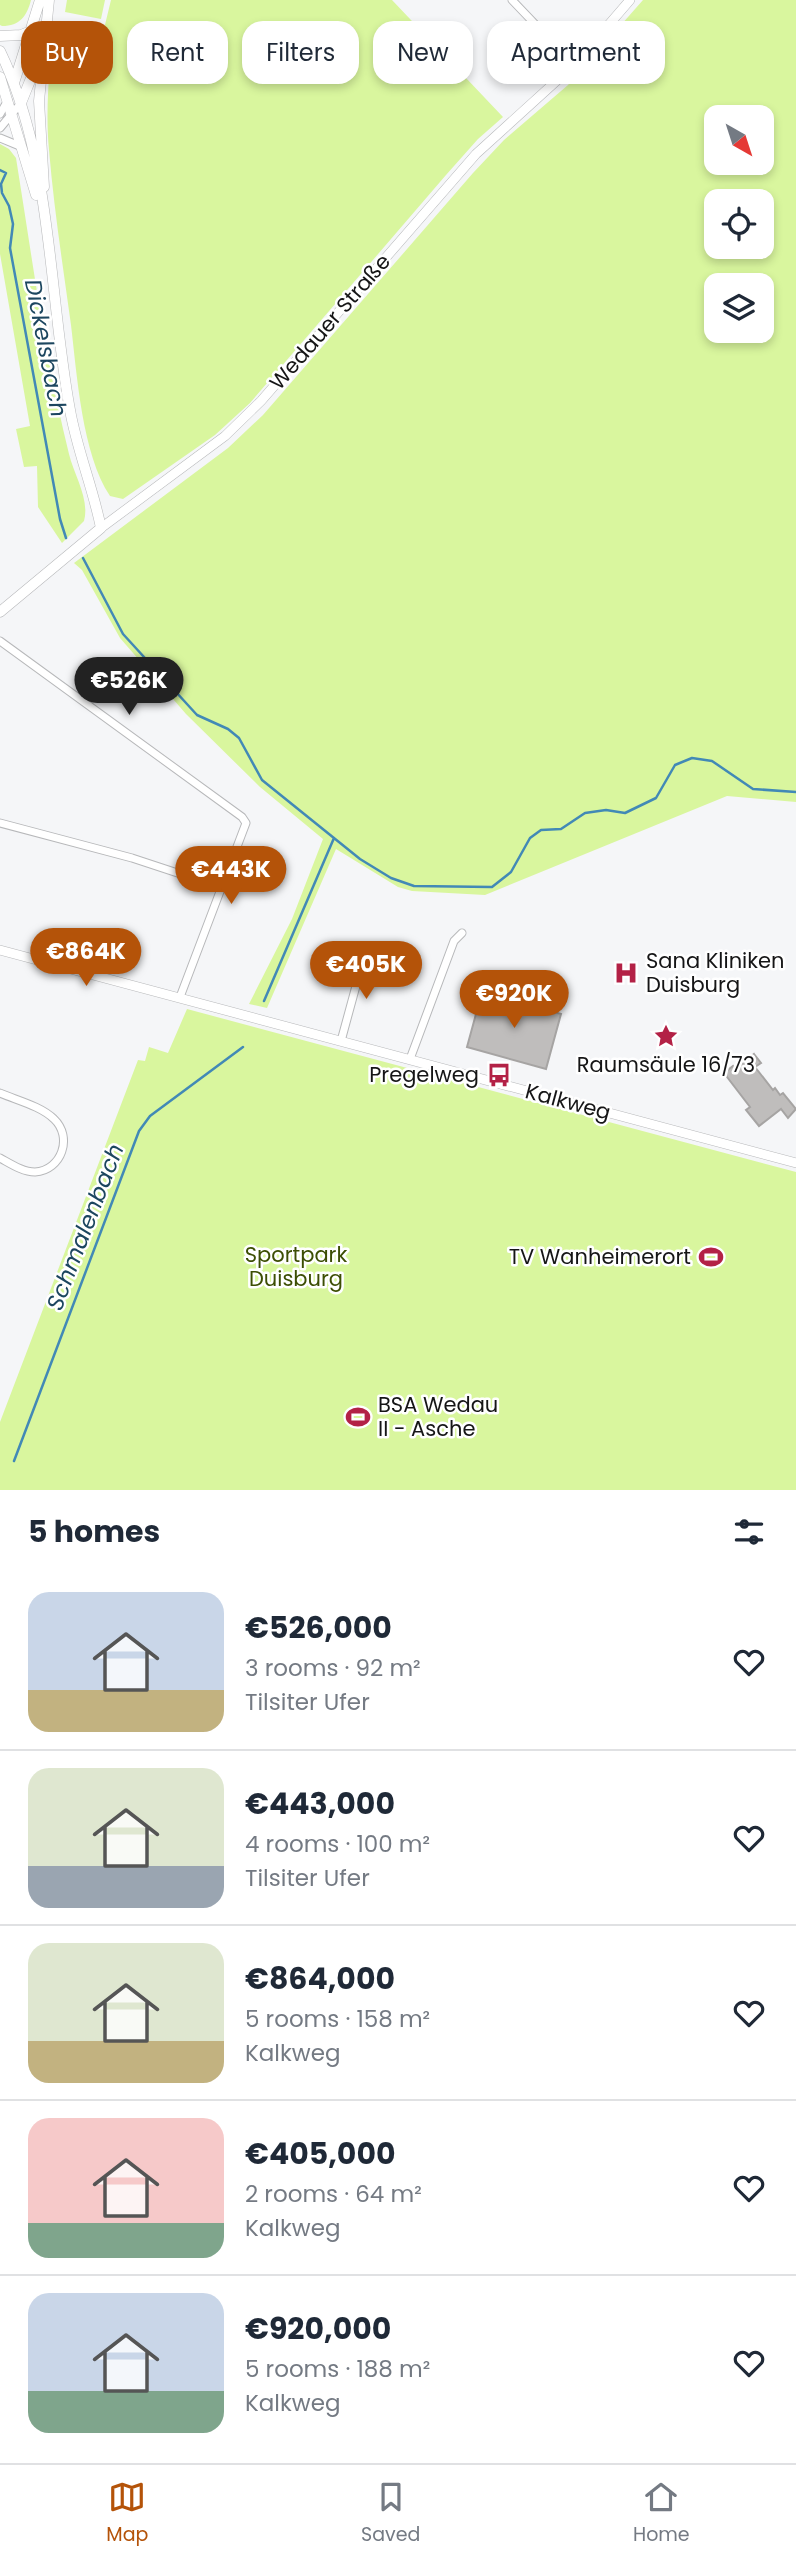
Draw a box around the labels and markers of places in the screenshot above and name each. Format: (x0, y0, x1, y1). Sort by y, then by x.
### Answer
pin: €526K (80, 658, 178, 717)
pin: €443K (182, 846, 280, 906)
pin: €864K (37, 928, 135, 988)
pin: €405K (317, 942, 415, 1001)
place label: Sana Kliniken Duisburg (646, 946, 785, 999)
hospital icon: Sana Kliniken Duisburg (612, 959, 640, 987)
pin: €920K (465, 970, 563, 1030)
place icon: Raumsäule 16/73 (652, 1022, 680, 1050)
place label: Raumsäule 16/73 (577, 1050, 755, 1079)
place label: Pregelweg (369, 1060, 479, 1089)
bus stop icon: Pregelweg (485, 1061, 513, 1089)
place label: TV Wanheimerort (509, 1242, 691, 1271)
sports icon: TV Wanheimerort (697, 1243, 725, 1271)
place label: BSA Wedau II - Asche (378, 1390, 498, 1443)
sports icon: BSA Wedau II - Asche (344, 1403, 372, 1431)

